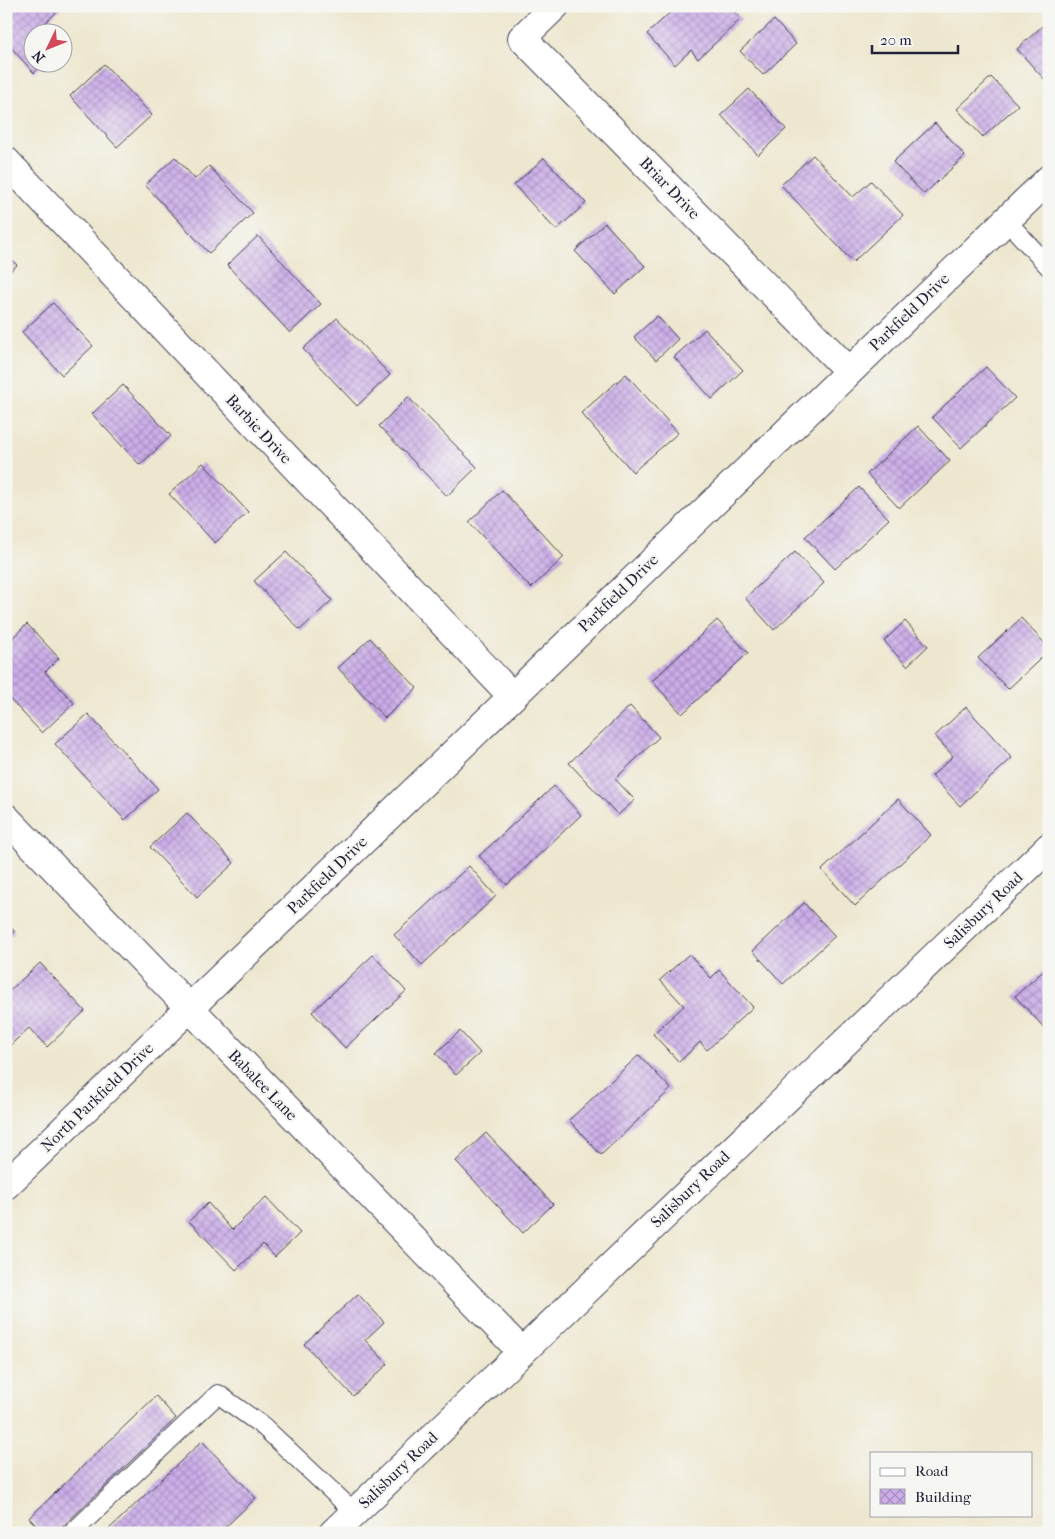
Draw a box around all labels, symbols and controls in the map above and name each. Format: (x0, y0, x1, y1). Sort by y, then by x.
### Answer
north arrow (22, 22, 72, 72)
scale bar (872, 22, 959, 54)
text: 20 m (880, 31, 912, 49)
text: N (29, 47, 49, 66)
street label: Briar Drive (636, 153, 704, 223)
street label: Parkfield Drive (865, 269, 953, 355)
street label: Barbie Drive (222, 390, 296, 468)
street label: Parkfield Drive (574, 550, 662, 636)
street label: Parkfield Drive (283, 832, 371, 918)
street label: Salisbury Road (940, 867, 1027, 952)
street label: North Parkfield Drive (37, 1038, 157, 1156)
street label: Babalee Lane (224, 1046, 302, 1125)
street label: Salisbury Road (647, 1146, 734, 1231)
street label: Salisbury Road (355, 1427, 442, 1512)
legend (870, 1452, 1032, 1516)
text: Road (915, 1462, 949, 1480)
text: Building (915, 1488, 972, 1506)

